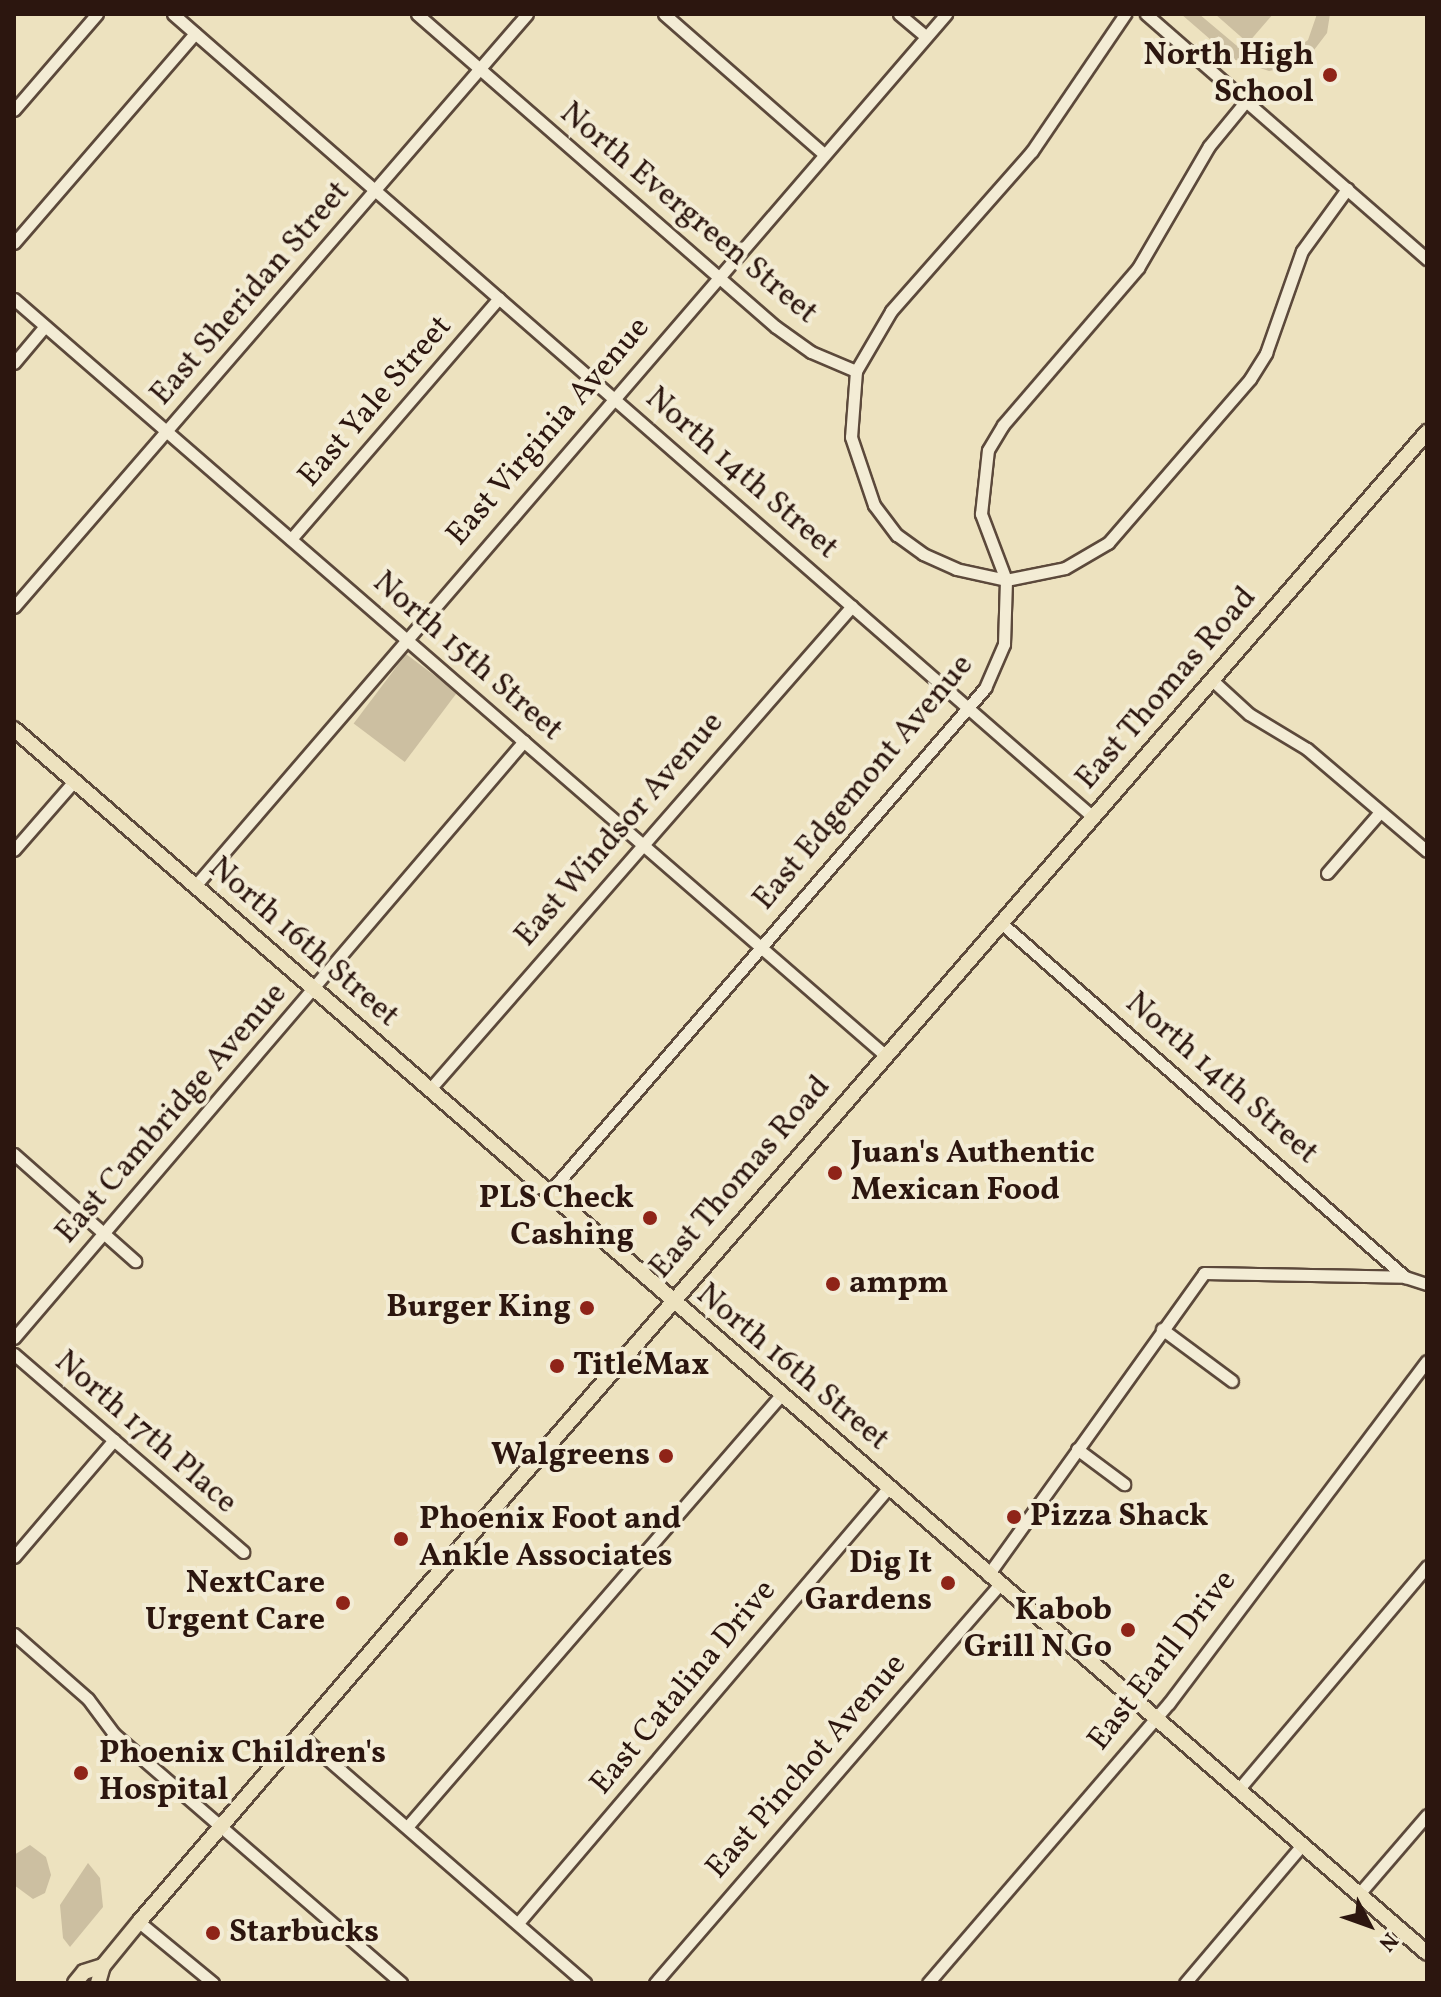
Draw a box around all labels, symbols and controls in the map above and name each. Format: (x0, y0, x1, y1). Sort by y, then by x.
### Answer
place label: North High School (1143, 38, 1314, 113)
marker: North High School (1321, 66, 1339, 84)
street label: North Evergreen Street (551, 95, 825, 333)
street label: East Sheridan Street (143, 174, 359, 414)
street label: East Yale Street (291, 308, 461, 496)
street label: East Virginia Avenue (439, 309, 659, 555)
street label: North 14th Street (637, 380, 845, 568)
street label: North 15th Street (364, 564, 570, 750)
street label: East Thomas Road (1068, 579, 1266, 799)
street label: East Edgemont Avenue (746, 647, 982, 919)
street label: East Windsor Avenue (507, 704, 733, 956)
street label: North 16th Street (200, 850, 406, 1036)
street label: East Cambridge Avenue (48, 976, 296, 1252)
street label: North 14th Street (1117, 985, 1325, 1173)
street label: East Thomas Road (642, 1068, 840, 1288)
place label: Juan's Authentic Mexican Food (851, 1136, 1095, 1211)
marker: Juan's Authentic Mexican Food (826, 1164, 844, 1182)
place label: PLS Check Cashing (479, 1181, 634, 1256)
marker: PLS Check Cashing (641, 1209, 659, 1227)
place label: ampm (849, 1265, 948, 1303)
marker: ampm (824, 1275, 842, 1293)
street label: North 16th Street (688, 1276, 896, 1460)
place label: Burger King (386, 1289, 571, 1327)
marker: Burger King (578, 1299, 596, 1317)
street label: North 17th Place (46, 1343, 244, 1523)
place label: TitleMax (573, 1347, 709, 1385)
marker: TitleMax (548, 1357, 566, 1375)
place label: Walgreens (491, 1437, 650, 1475)
marker: Walgreens (657, 1447, 675, 1465)
place label: Pizza Shack (1030, 1498, 1208, 1536)
place label: Phoenix Foot and Ankle Associates (419, 1502, 681, 1577)
marker: Pizza Shack (1005, 1508, 1023, 1526)
marker: Phoenix Foot and Ankle Associates (390, 1528, 412, 1550)
place label: Dig It Gardens (805, 1546, 932, 1621)
street label: East Earll Drive (1081, 1563, 1245, 1759)
place label: NextCare Urgent Care (145, 1566, 325, 1641)
street label: East Catalina Drive (583, 1573, 785, 1803)
marker: Dig It Gardens (939, 1574, 957, 1592)
marker: NextCare Urgent Care (332, 1592, 354, 1614)
place label: Kabob Grill N Go (964, 1593, 1112, 1668)
marker: Kabob Grill N Go (1119, 1621, 1137, 1639)
street label: East Pinchot Avenue (699, 1647, 915, 1887)
place label: Phoenix Children's Hospital (99, 1736, 386, 1811)
marker: Phoenix Children's Hospital (70, 1762, 92, 1784)
north arrow (1329, 1885, 1409, 1965)
place label: Starbucks (229, 1914, 379, 1952)
marker: Starbucks (204, 1924, 222, 1942)
text: N (1371, 1925, 1404, 1957)

